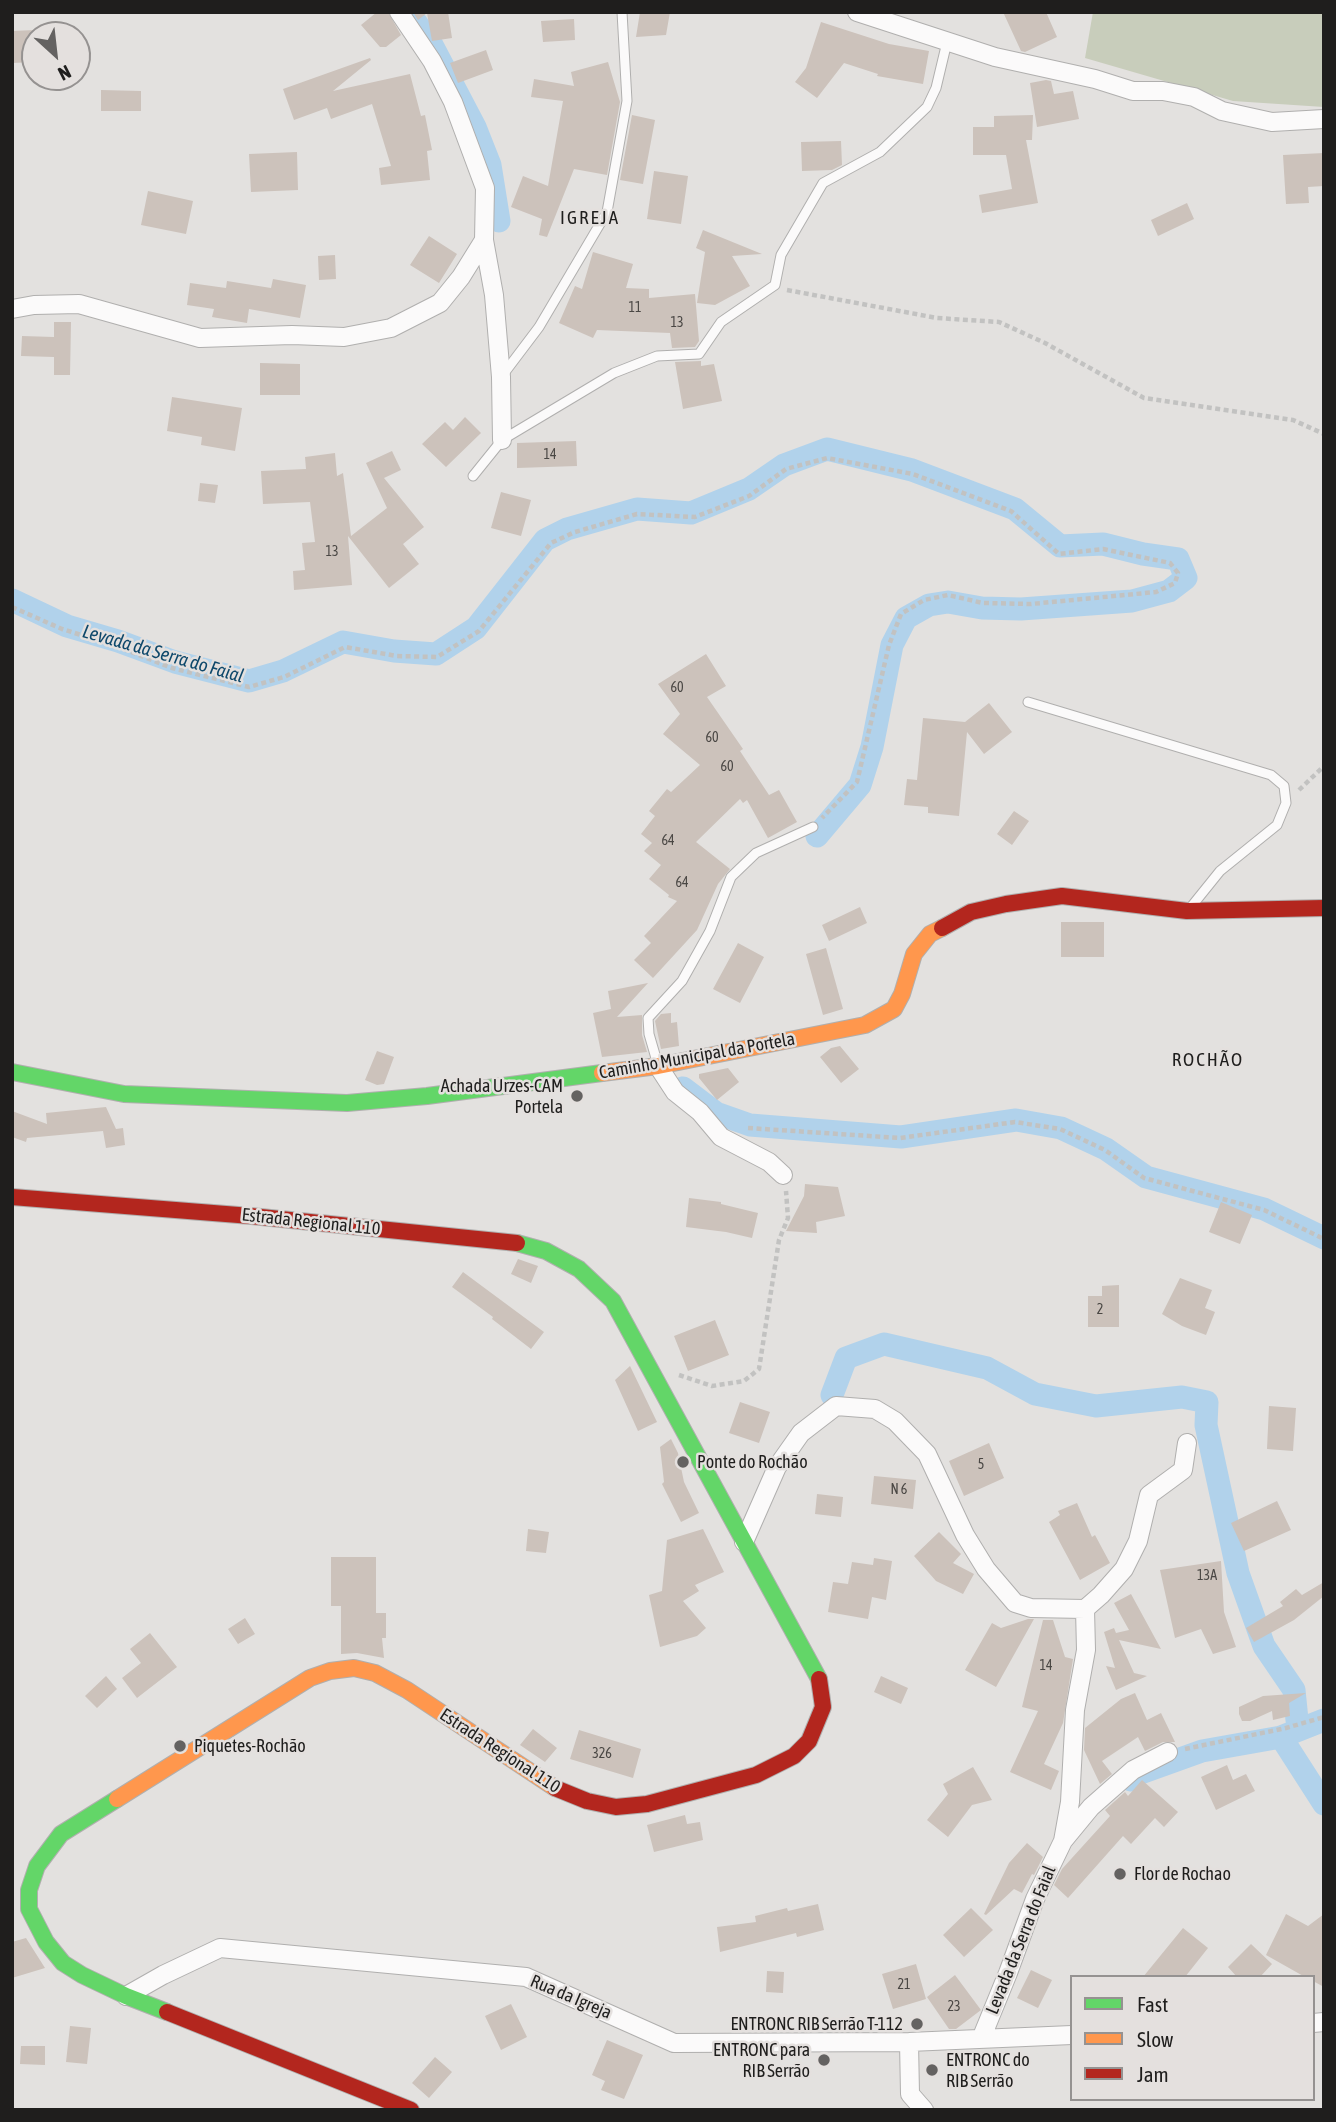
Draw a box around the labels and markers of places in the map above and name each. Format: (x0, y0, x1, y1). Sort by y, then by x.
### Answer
place label: Achada Urzes-CAM Portela (441, 1075, 563, 1118)
marker: Achada Urzes-CAM Portela (569, 1088, 585, 1104)
place label: Ponte do Rochão (697, 1451, 808, 1473)
marker: Ponte do Rochão (675, 1454, 691, 1470)
place label: Piquetes-Rochão (194, 1735, 306, 1757)
marker: Piquetes-Rochão (172, 1738, 188, 1754)
place label: Flor de Rochao (1134, 1863, 1231, 1885)
marker: Flor de Rochao (1112, 1866, 1128, 1882)
place label: ENTRONC RIB Serrão T-112 (730, 2013, 903, 2035)
marker: ENTRONC RIB Serrão T-112 (909, 2016, 925, 2032)
place label: ENTRONC para RIB Serrão (713, 2039, 810, 2082)
place label: ENTRONC do RIB Serrão (946, 2049, 1030, 2092)
marker: ENTRONC para RIB Serrão (816, 2052, 832, 2068)
marker: ENTRONC do RIB Serrão (924, 2062, 940, 2078)

